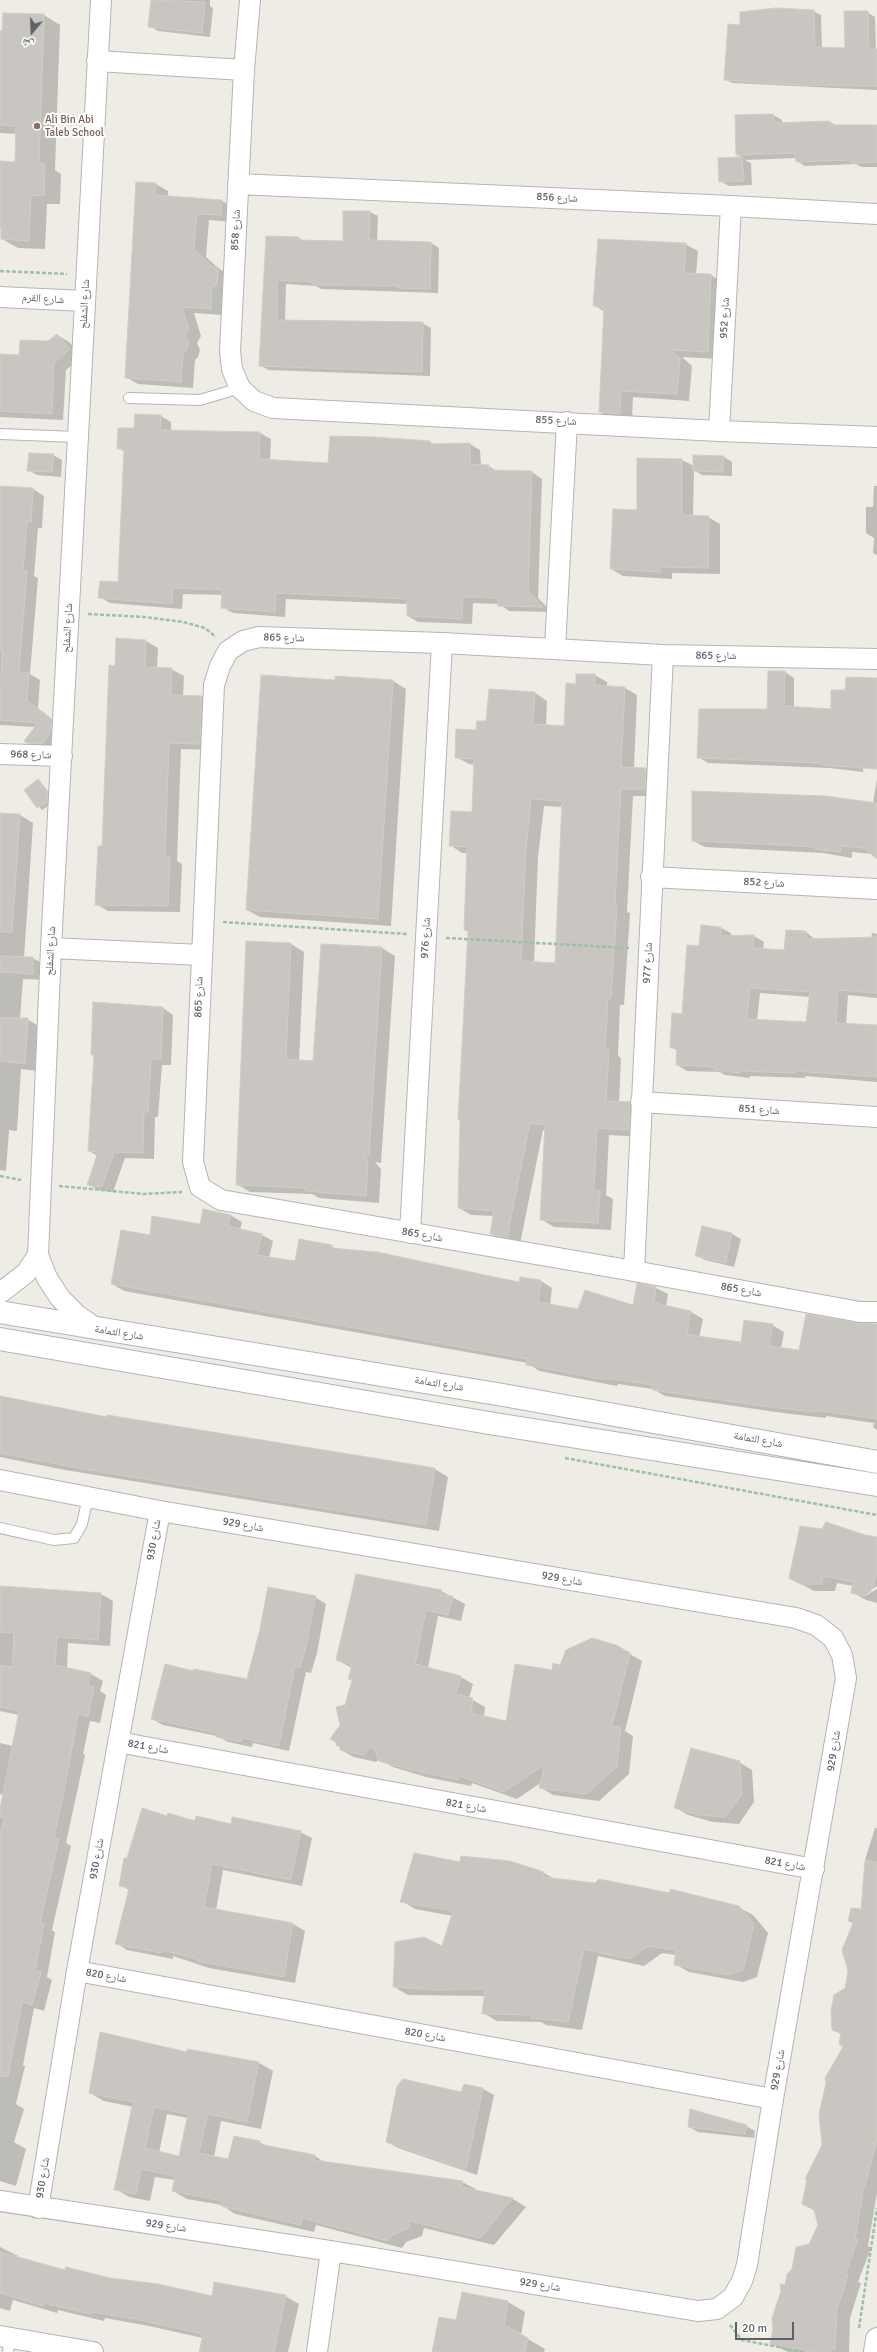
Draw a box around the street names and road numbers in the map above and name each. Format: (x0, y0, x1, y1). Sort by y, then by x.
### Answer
street label: شارع 856 (536, 190, 578, 206)
street label: شارع 858 (228, 209, 244, 251)
street label: شارع الشفلح (77, 279, 93, 329)
street label: شارع القرم (21, 291, 65, 307)
street label: شارع 952 (717, 297, 733, 339)
street label: شارع 855 (535, 413, 577, 429)
street label: شارع الشفلح (60, 603, 76, 653)
street label: شارع 865 (263, 631, 305, 645)
street label: شارع 865 (695, 649, 737, 663)
street label: شارع 968 (10, 748, 52, 762)
street label: شارع 852 (743, 875, 785, 891)
street label: شارع 976 (418, 917, 434, 959)
street label: شارع الشفلح (43, 926, 59, 976)
street label: شارع 977 (640, 942, 656, 984)
street label: شارع 865 (192, 976, 206, 1018)
street label: شارع 851 (738, 1102, 780, 1118)
street label: شارع 865 (401, 1225, 443, 1245)
street label: شارع 865 (720, 1280, 762, 1300)
street label: شارع الثمامة (93, 1323, 145, 1343)
street label: شارع الثمامة (413, 1374, 465, 1394)
street label: شارع الثمامة (732, 1429, 784, 1451)
street label: شارع 929 (222, 1515, 264, 1535)
street label: شارع 930 (144, 1519, 164, 1561)
street label: شارع 929 (541, 1569, 583, 1589)
street label: شارع 929 (824, 1730, 844, 1772)
street label: شارع 821 (127, 1737, 169, 1757)
street label: شارع 821 (445, 1796, 487, 1816)
street label: شارع 930 (87, 1838, 107, 1880)
street label: شارع 821 (764, 1854, 806, 1874)
street label: شارع 820 (85, 1966, 127, 1986)
street label: شارع 820 (404, 2025, 446, 2045)
street label: شارع 929 (768, 2049, 788, 2091)
street label: شارع 930 (33, 2157, 53, 2199)
street label: شارع 929 (145, 2217, 187, 2235)
street label: شارع 929 (519, 2275, 561, 2295)

